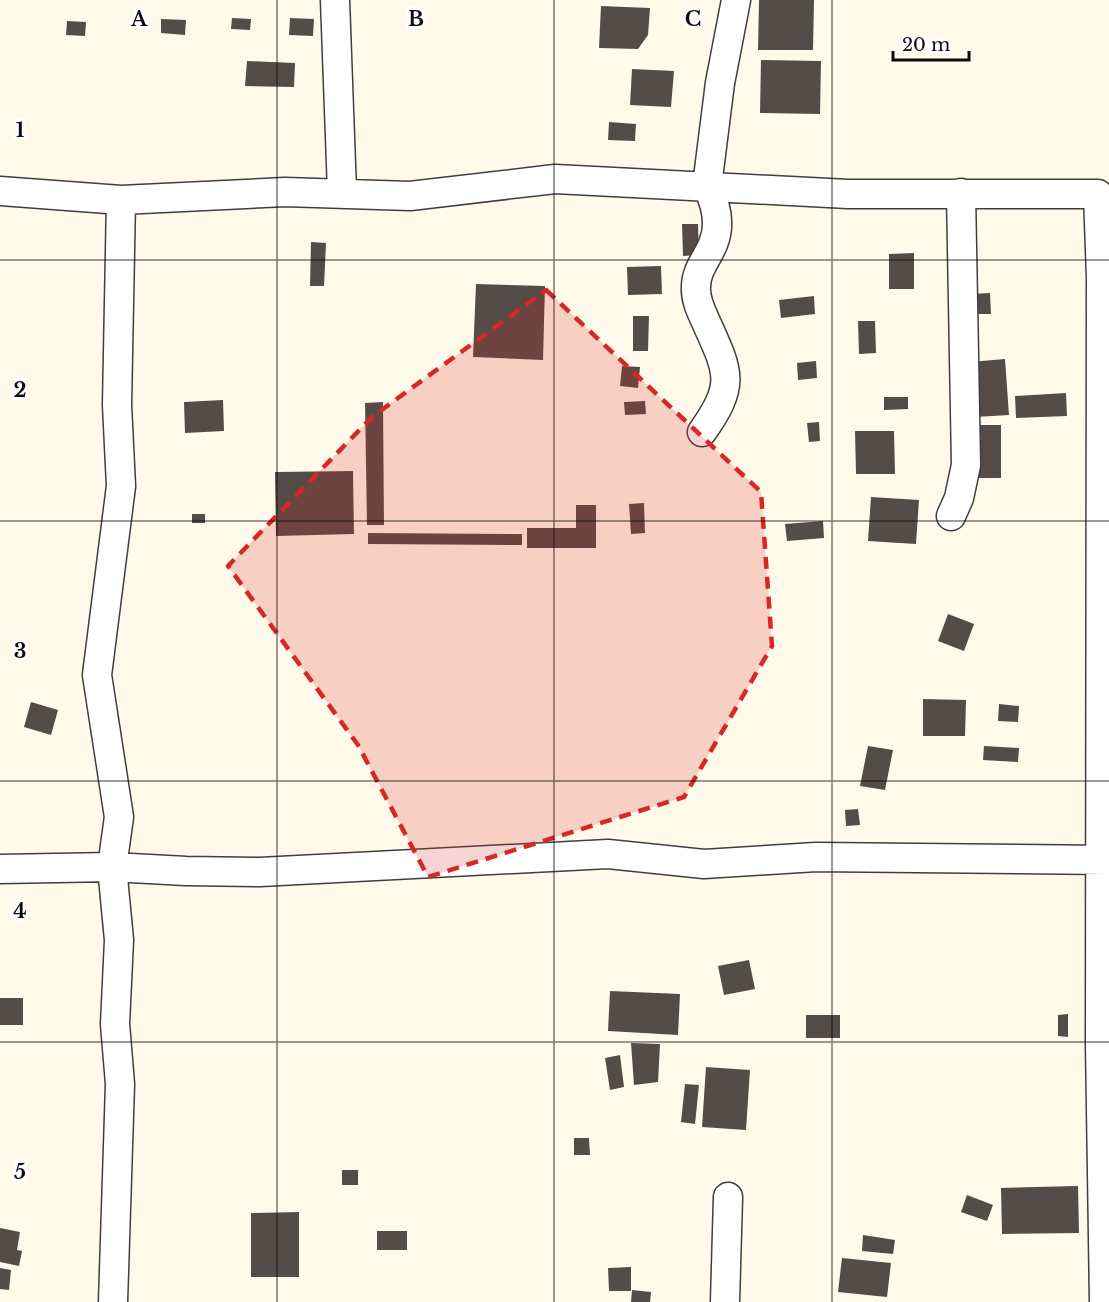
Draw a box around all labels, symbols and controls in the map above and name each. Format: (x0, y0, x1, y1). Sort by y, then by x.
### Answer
text: A (130, 7, 148, 31)
text: B (408, 7, 424, 31)
text: C (685, 7, 701, 31)
scale bar (893, 24, 970, 62)
text: 20 m (902, 34, 950, 56)
text: 1 (16, 118, 25, 142)
text: 2 (13, 378, 27, 402)
text: 3 (14, 639, 26, 663)
text: 4 (13, 899, 27, 923)
text: 5 (14, 1160, 26, 1184)

